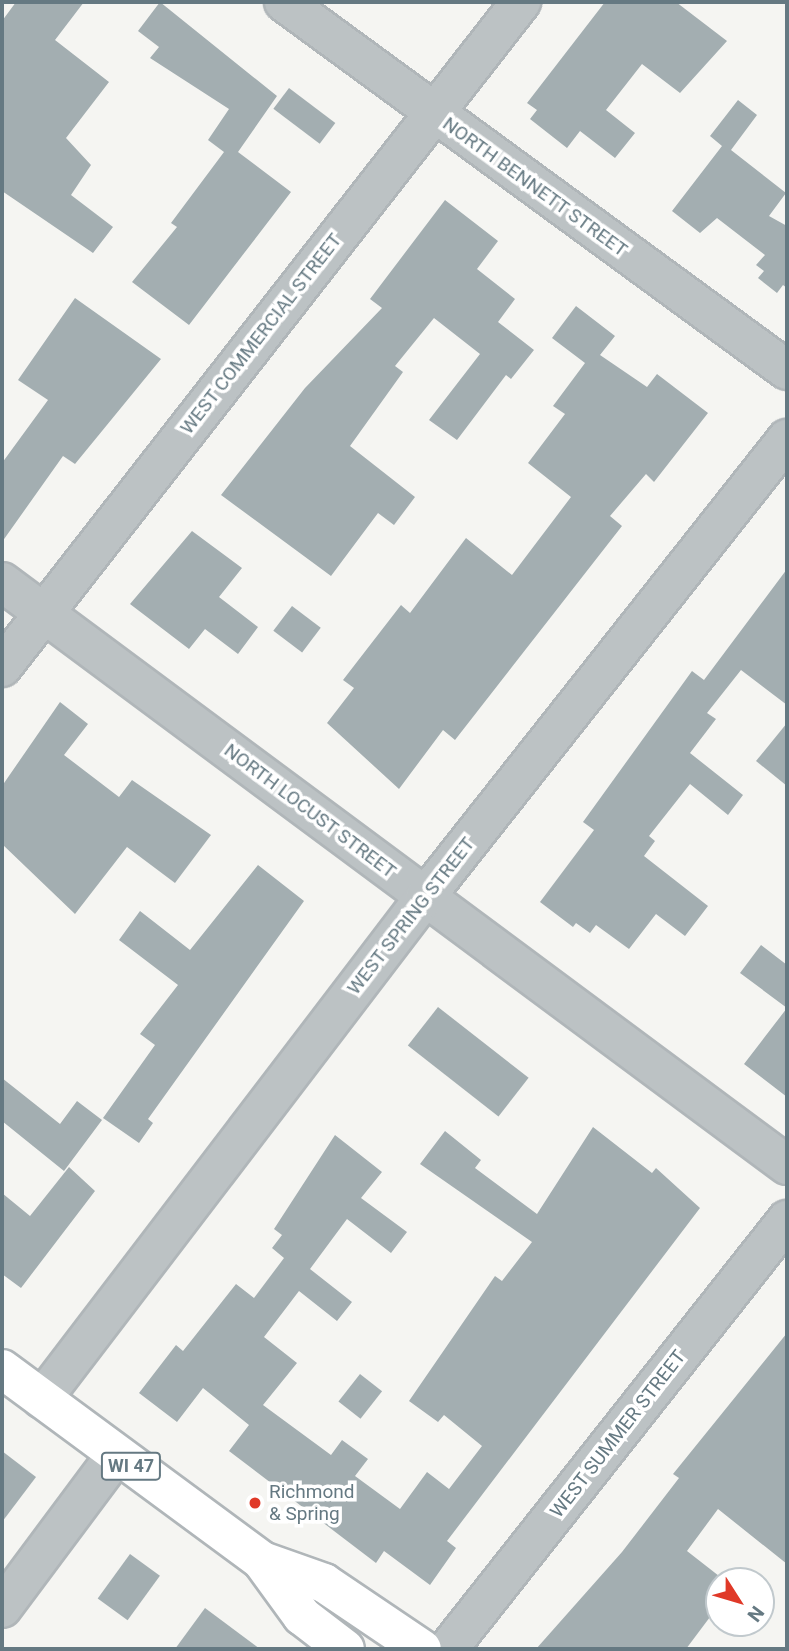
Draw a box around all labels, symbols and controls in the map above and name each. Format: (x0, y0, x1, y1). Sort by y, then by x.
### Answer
street label: NORTH BENNETT STREET (438, 112, 632, 262)
street label: WEST COMMERCIAL STREET (175, 229, 347, 439)
street label: NORTH LOCUST STREET (220, 739, 400, 883)
street label: WEST SPRING STREET (342, 833, 480, 999)
street label: WEST SUMMER STREET (545, 1346, 691, 1522)
road number: WI 47 (100, 1451, 162, 1480)
place label: Richmond & Spring (269, 1481, 354, 1525)
marker: Richmond & Spring (247, 1495, 263, 1511)
north arrow (705, 1567, 775, 1637)
text: N (742, 1601, 769, 1626)

